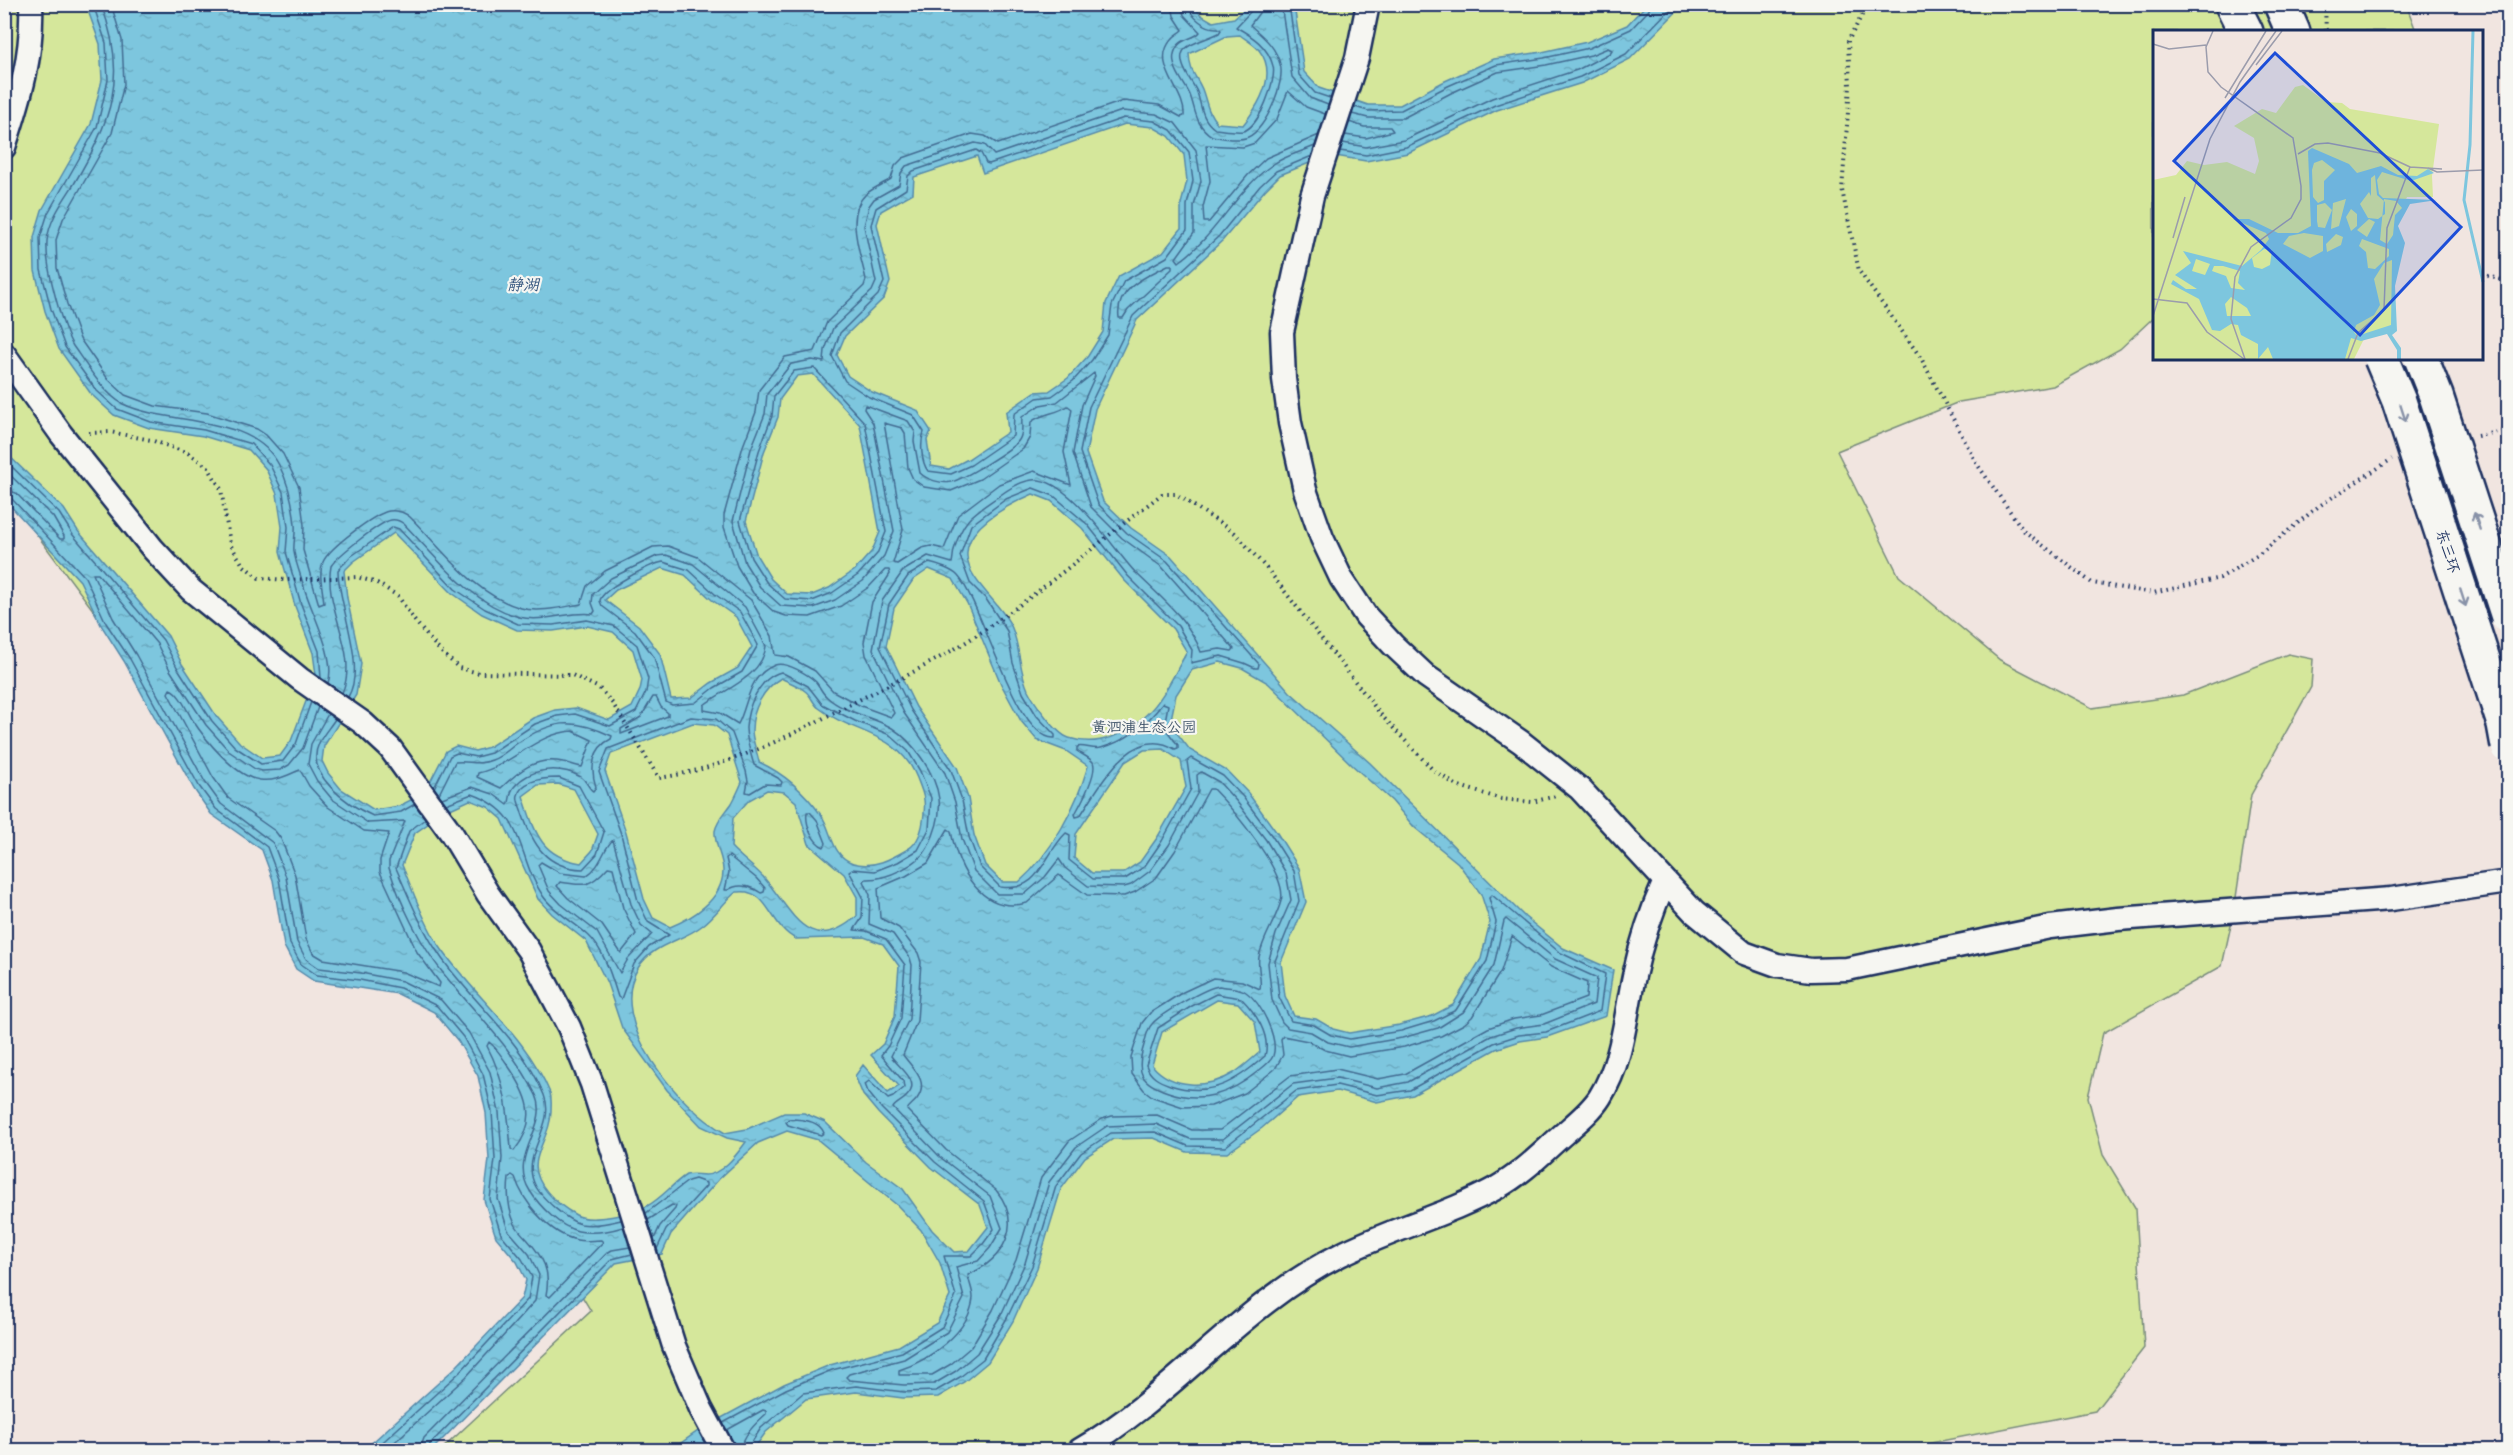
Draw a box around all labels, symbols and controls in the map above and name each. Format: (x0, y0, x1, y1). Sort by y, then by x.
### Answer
inset map (2153, 30, 2483, 360)
water label: 静湖 (507, 275, 541, 295)
one-way arrow (2398, 403, 2409, 422)
one-way arrow (2471, 512, 2482, 531)
street label: 东三环 (2432, 527, 2464, 575)
one-way arrow (2458, 588, 2469, 607)
park label: 黄泗浦生态公园 (1091, 718, 1197, 737)

